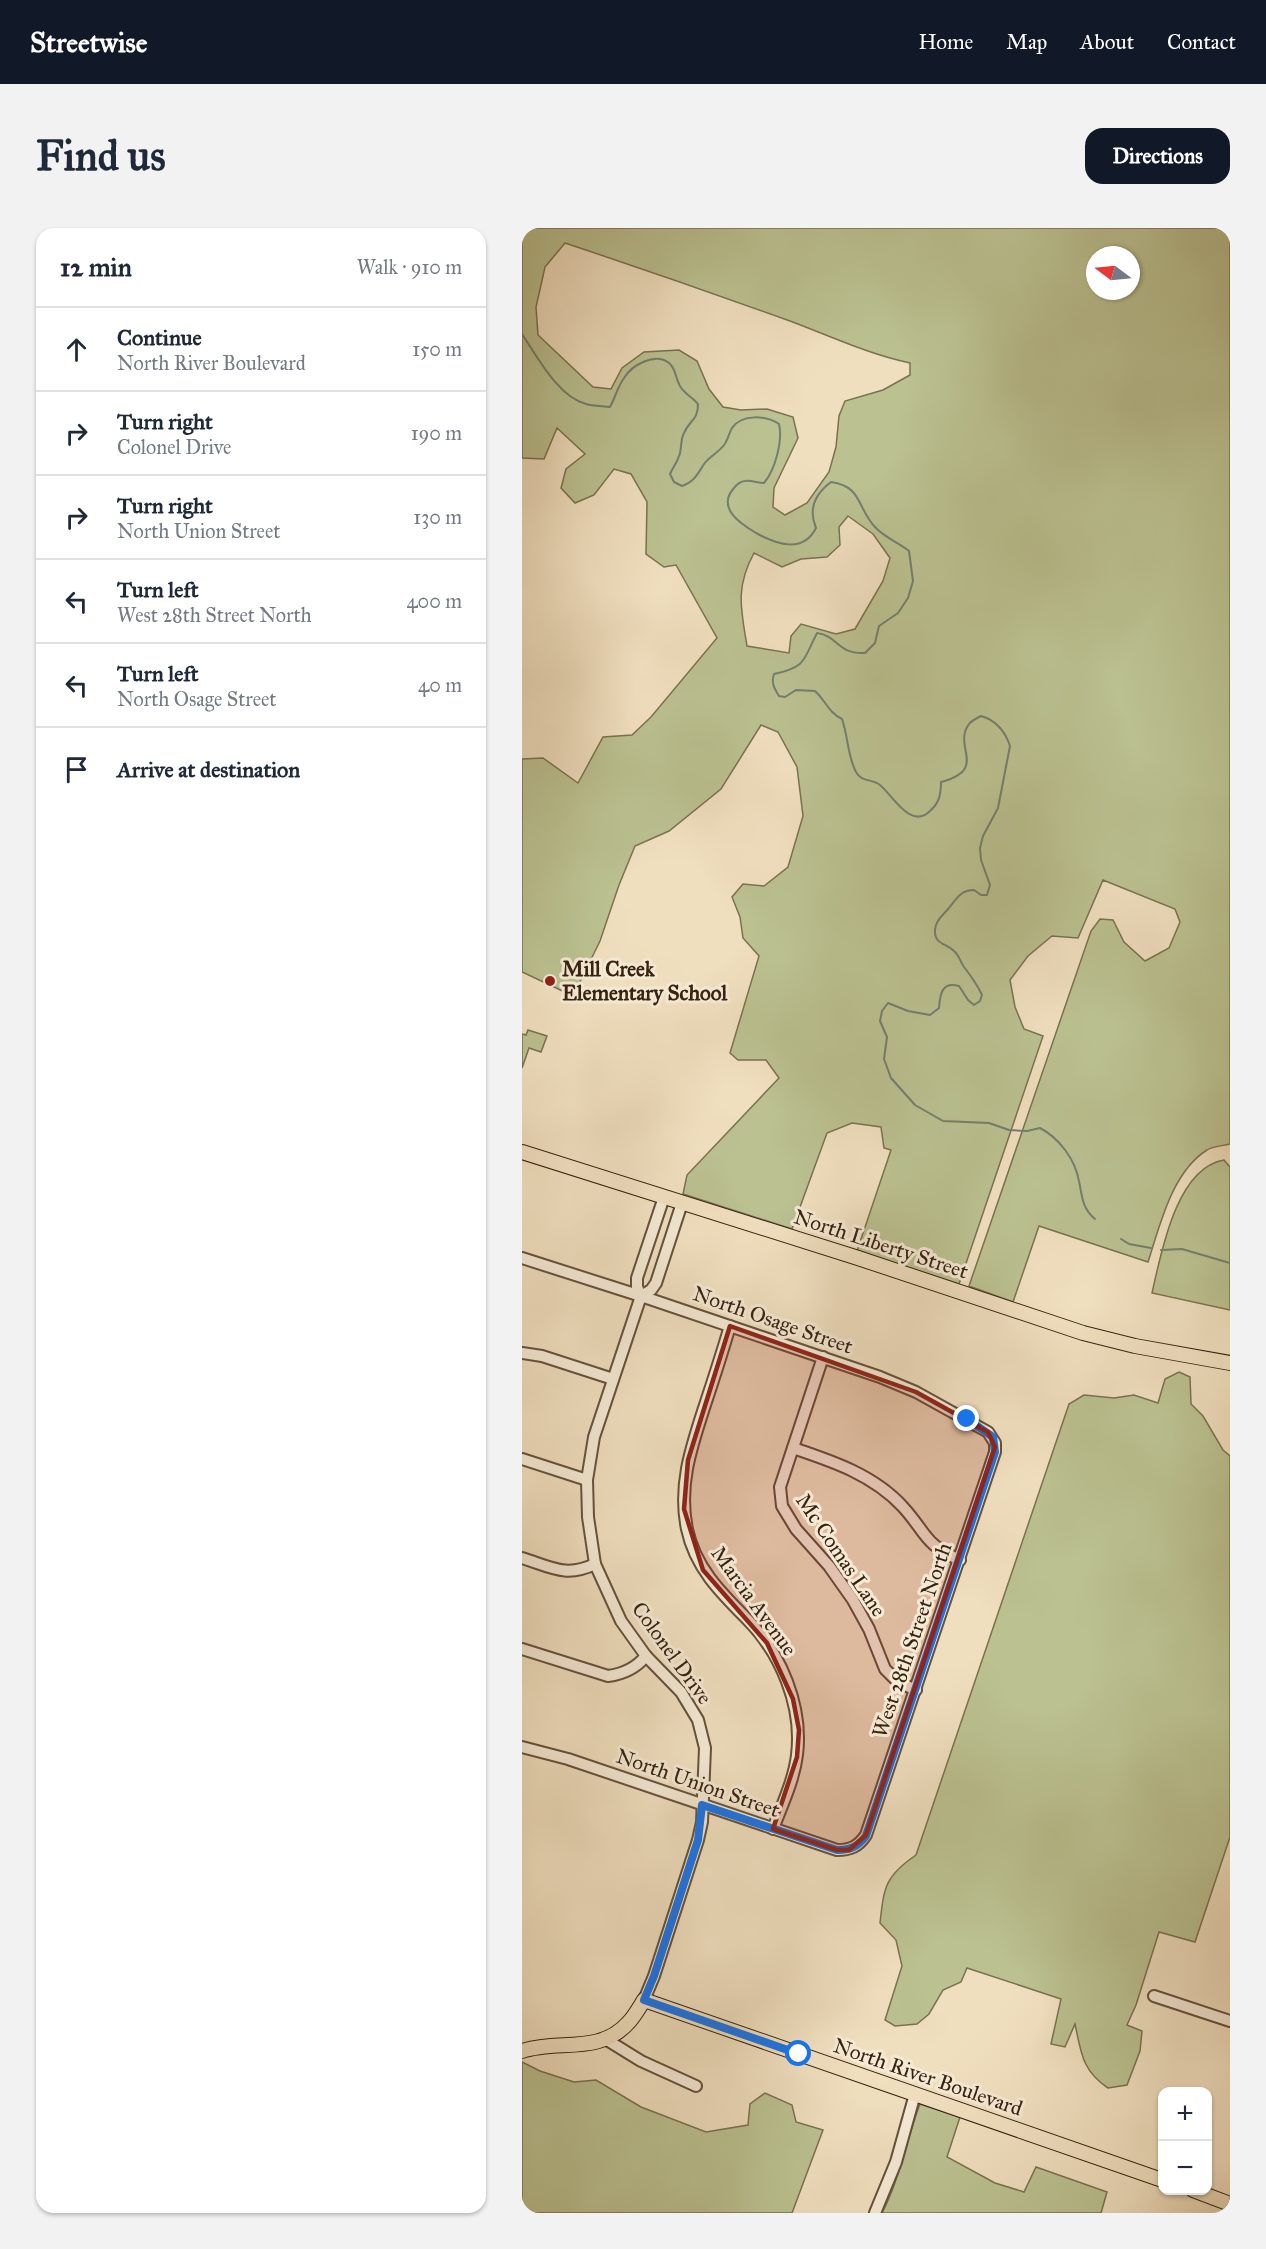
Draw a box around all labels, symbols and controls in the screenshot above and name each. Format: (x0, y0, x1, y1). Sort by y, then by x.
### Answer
text: Streetwise (30, 25, 147, 60)
text: Home (918, 29, 973, 55)
text: Map (1006, 29, 1047, 55)
text: About (1080, 29, 1134, 55)
text: Contact (1167, 29, 1236, 55)
button: Directions (1085, 128, 1230, 184)
text: Find us (36, 130, 166, 182)
north arrow (1086, 246, 1140, 300)
text: 12 min (60, 251, 132, 283)
text: Walk · 910 m (357, 255, 462, 279)
text: Continue (117, 324, 202, 351)
icon: ahead (60, 333, 93, 366)
text: 150 m (412, 337, 462, 361)
text: North River Boulevard (117, 351, 306, 375)
text: Turn right (117, 408, 213, 435)
icon: right (60, 417, 93, 450)
text: 190 m (411, 421, 462, 445)
text: Colonel Drive (117, 435, 231, 459)
text: Turn right (117, 492, 213, 519)
icon: right (60, 501, 93, 534)
text: 130 m (413, 505, 462, 529)
text: North Union Street (117, 519, 280, 543)
text: Turn left (117, 576, 199, 603)
icon: left (60, 585, 93, 618)
text: 400 m (406, 589, 462, 613)
text: West 28th Street North (117, 603, 312, 627)
text: Turn left (117, 660, 199, 687)
icon: left (60, 669, 93, 702)
text: 40 m (418, 673, 462, 697)
text: North Osage Street (117, 687, 276, 711)
icon: arrive (60, 753, 93, 786)
text: Arrive at destination (117, 756, 300, 783)
place label: Mill Creek Elementary School (562, 956, 728, 1006)
marker: Mill Creek Elementary School (543, 974, 557, 988)
street label: North Liberty Street (791, 1204, 972, 1285)
street label: North Osage Street (690, 1280, 857, 1360)
route end (953, 1405, 979, 1431)
street label: Mc Comas Lane (790, 1488, 892, 1622)
street label: West 28th Street North (866, 1539, 958, 1741)
street label: Marcia Avenue (705, 1541, 803, 1661)
street label: Colonel Drive (626, 1597, 718, 1709)
street label: North Union Street (613, 1743, 784, 1823)
street label: North River Boulevard (830, 2032, 1026, 2122)
route start (785, 2040, 811, 2066)
map controls (1158, 2087, 1212, 2195)
button: + (1158, 2087, 1212, 2141)
button: − (1158, 2141, 1212, 2195)

